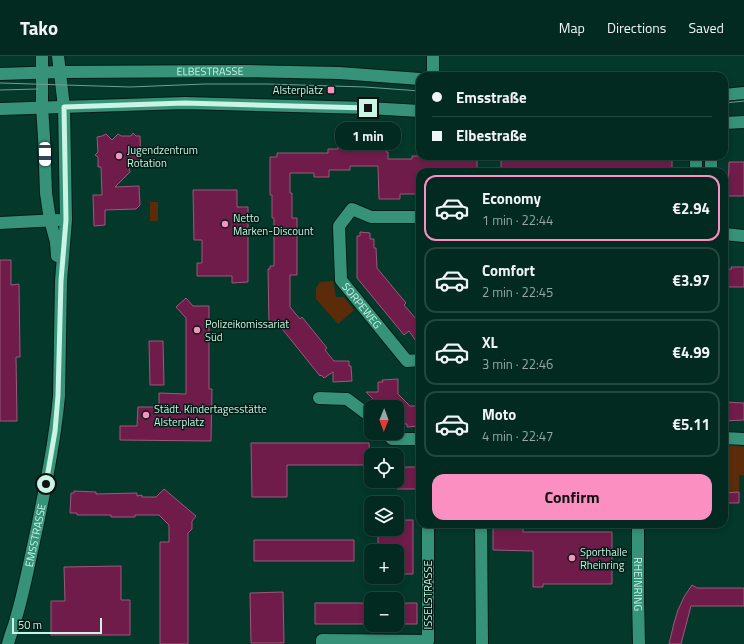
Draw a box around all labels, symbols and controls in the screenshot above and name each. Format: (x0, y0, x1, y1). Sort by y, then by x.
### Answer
text: Tako (20, 13, 58, 42)
text: Map (559, 17, 585, 38)
text: Directions (607, 17, 666, 38)
text: Saved (688, 17, 724, 38)
street label: ELBESTRASSE (176, 63, 244, 79)
place label: Alsterplatz (273, 82, 323, 98)
marker: Alsterplatz (326, 85, 336, 95)
text: Emsstraße (456, 86, 527, 109)
route end (359, 99, 377, 117)
callout: 1 min (335, 122, 401, 150)
text: Elbestraße (456, 124, 527, 147)
text: 1 min (352, 126, 384, 146)
car (39, 142, 51, 166)
place label: Jugendzentrum Rotation (127, 142, 198, 171)
marker: Jugendzentrum Rotation (114, 151, 124, 161)
text: Economy (482, 187, 541, 210)
icon: car (434, 190, 470, 226)
text: €2.94 (673, 197, 710, 220)
place label: Netto Marken-Discount (233, 210, 314, 239)
text: 1 min · 22:44 (482, 210, 553, 230)
marker: Netto Marken-Discount (220, 219, 230, 229)
text: Comfort (482, 259, 535, 282)
icon: car (434, 262, 470, 298)
text: €3.97 (673, 269, 710, 292)
street label: SORPEWEG (338, 279, 386, 332)
text: 2 min · 22:45 (482, 282, 553, 302)
place label: Polizeikomissariat Süd (205, 316, 289, 345)
marker: Polizeikomissariat Süd (192, 325, 202, 335)
text: XL (482, 331, 498, 354)
icon: car (434, 334, 470, 370)
text: €4.99 (673, 341, 710, 364)
text: 3 min · 22:46 (482, 354, 553, 374)
north arrow (364, 400, 404, 440)
map controls (364, 400, 404, 632)
place label: Städt. Kindertagesstätte Alsterplatz (154, 401, 267, 430)
text: Moto (482, 403, 516, 426)
icon: car (434, 406, 470, 442)
marker: Städt. Kindertagesstätte Alsterplatz (141, 410, 151, 420)
text: €5.11 (673, 413, 710, 436)
text: 4 min · 22:47 (482, 426, 553, 446)
button: locate (364, 448, 404, 488)
button: Confirm (432, 474, 712, 520)
route start (37, 475, 55, 493)
button: layers (364, 496, 404, 536)
street label: EMSSTRASSE (21, 502, 50, 569)
button: + (364, 544, 404, 584)
place label: Sporthalle Rheinring (580, 544, 628, 573)
marker: Sporthalle Rheinring (567, 553, 577, 563)
street label: RHEINRING (630, 557, 646, 611)
street label: ISSELSTRASSE (420, 561, 436, 629)
button: − (364, 592, 404, 632)
scale bar (12, 616, 102, 635)
text: 50 m (18, 617, 42, 633)

